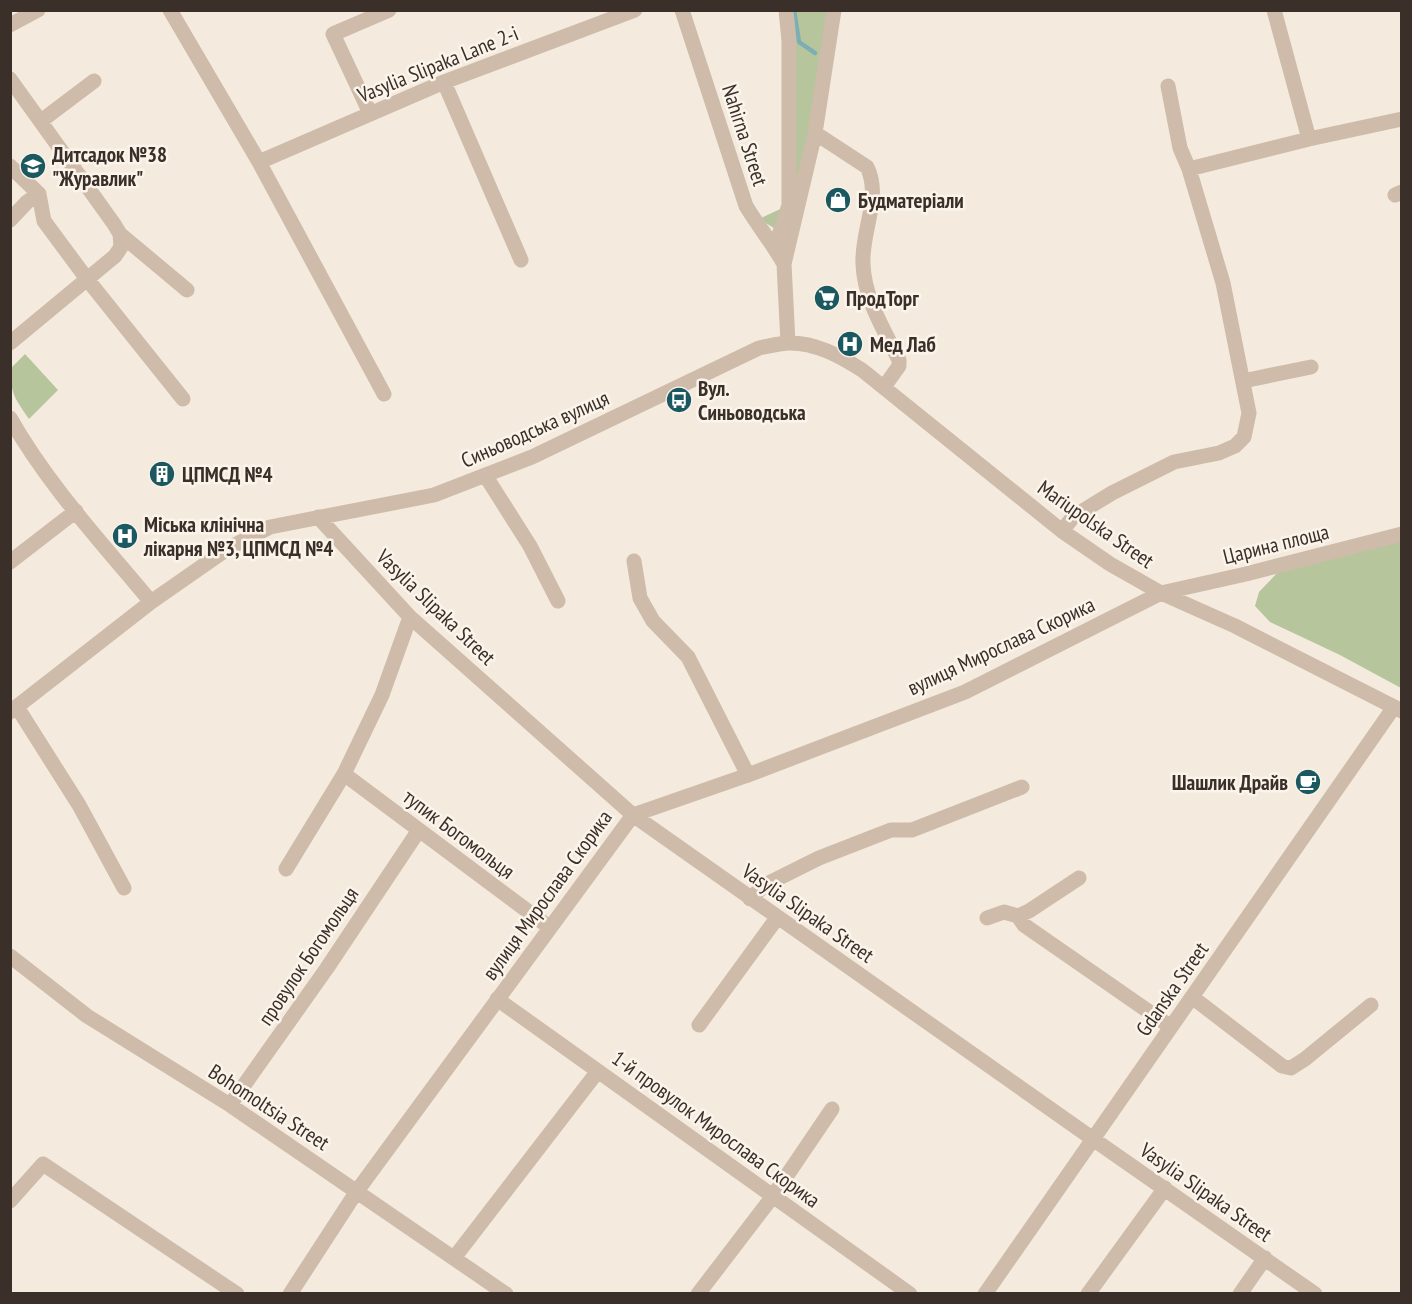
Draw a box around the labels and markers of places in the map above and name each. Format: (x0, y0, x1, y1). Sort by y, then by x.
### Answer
place label: Дитсадок №38 "Журавлик" (52, 141, 167, 192)
school or university icon: Дитсадок №38 "Журавлик" (18, 151, 48, 181)
shop icon: Будматеріали (823, 185, 853, 215)
place label: Будматеріали (858, 187, 964, 214)
supermarket icon: ПродТорг (812, 283, 842, 313)
place label: ПродТорг (846, 285, 919, 312)
hospital icon: Мед Лаб (835, 329, 865, 359)
place label: Мед Лаб (870, 331, 936, 358)
place label: Вул. Синьоводська (698, 375, 806, 426)
bus stop icon: Вул. Синьоводська (664, 385, 694, 415)
building icon: ЦПМСД №4 (147, 459, 177, 489)
place label: ЦПМСД №4 (182, 461, 273, 488)
place label: Міська клінічна лікарня №3, ЦПМСД №4 (143, 511, 333, 562)
hospital icon: Міська клінічна лікарня №3, ЦПМСД №4 (110, 521, 140, 551)
cafe icon: Шашлик Драйв (1293, 767, 1323, 797)
place label: Шашлик Драйв (1172, 769, 1288, 796)

